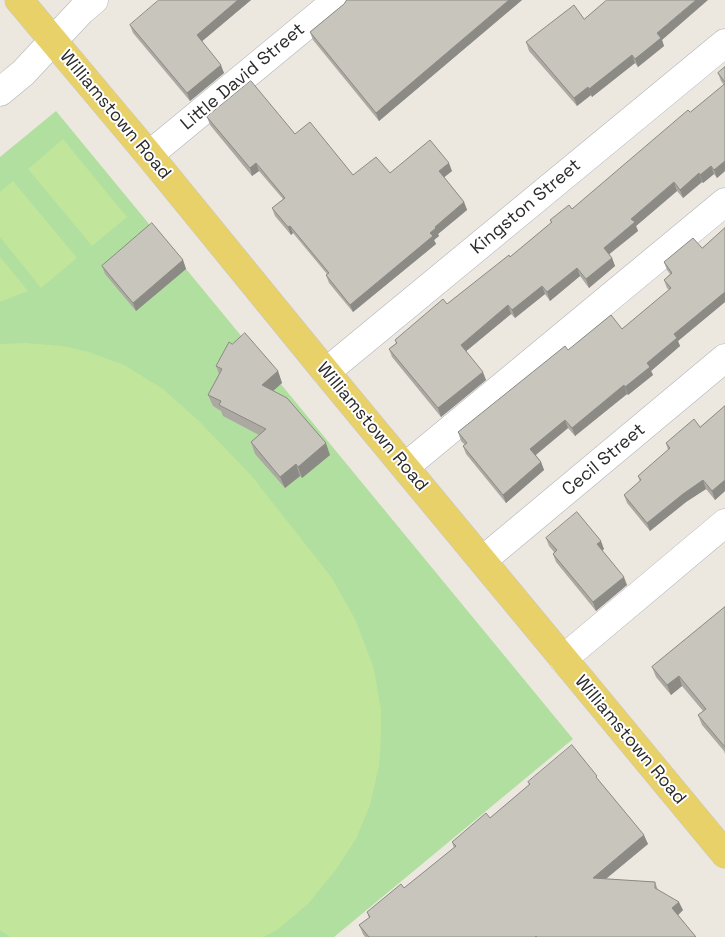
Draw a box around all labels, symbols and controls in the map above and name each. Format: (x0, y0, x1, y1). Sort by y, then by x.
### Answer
street label: Little David Street (177, 19, 309, 135)
street label: Williamstown Road (55, 46, 175, 184)
street label: Kingston Street (467, 155, 585, 259)
street label: Williamstown Road (312, 358, 432, 496)
street label: Cecil Street (558, 419, 650, 501)
street label: Williamstown Road (570, 671, 690, 809)

